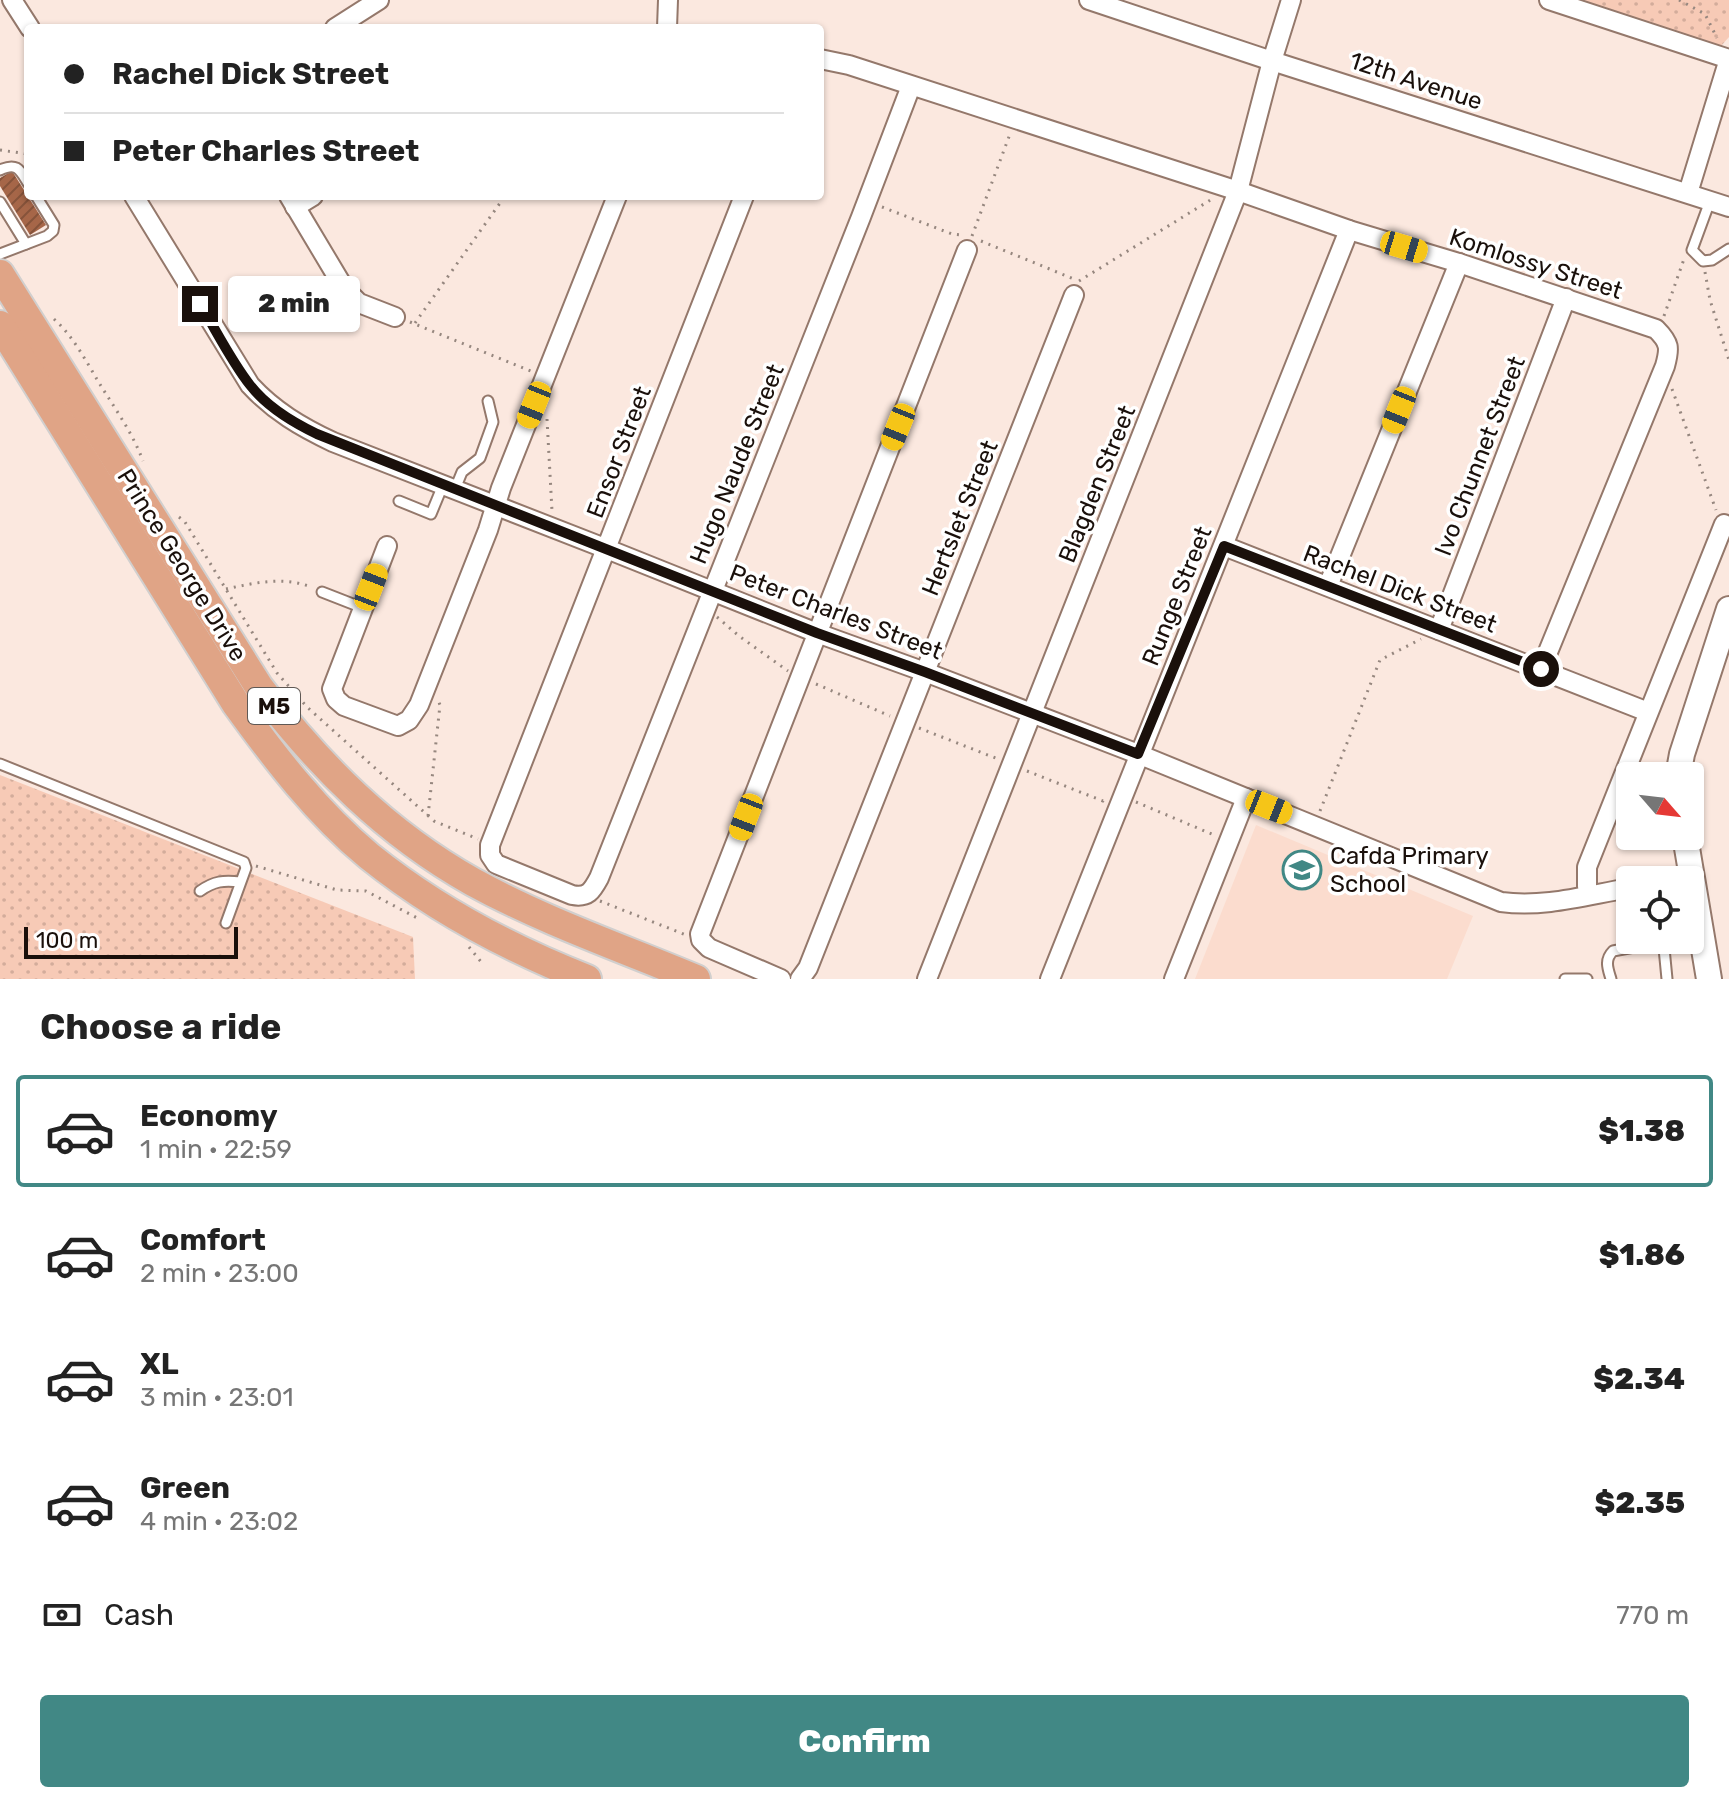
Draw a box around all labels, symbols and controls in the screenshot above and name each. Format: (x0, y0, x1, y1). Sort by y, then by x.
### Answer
street label: 12th Avenue (1346, 46, 1486, 116)
text: Rachel Dick Street (112, 56, 389, 92)
text: Peter Charles Street (112, 133, 419, 169)
street label: Komlossy Street (1446, 223, 1626, 305)
car (1378, 229, 1430, 265)
callout: 2 min (228, 276, 360, 332)
route end (182, 286, 218, 322)
text: 2 min (258, 288, 330, 319)
street label: Ivo Chunnet Street (1429, 352, 1531, 560)
street label: Hugo Naude Street (684, 360, 790, 568)
car (514, 378, 554, 432)
street label: Ensor Street (581, 382, 657, 522)
car (1379, 383, 1419, 437)
car (878, 400, 918, 454)
street label: Blagden Street (1053, 401, 1141, 567)
street label: Hertslet Street (916, 436, 1004, 600)
street label: Prince George Drive (111, 464, 253, 666)
street label: Runge Street (1136, 522, 1218, 670)
street label: Rachel Dick Street (1299, 539, 1501, 639)
street label: Peter Charles Street (726, 558, 946, 666)
car (351, 560, 391, 614)
route start (1523, 651, 1559, 687)
road number: M5 (248, 688, 300, 724)
north arrow (1616, 762, 1704, 850)
map controls (1616, 762, 1704, 954)
car (1242, 787, 1296, 827)
car (726, 790, 766, 844)
place label: Cafda Primary School (1330, 842, 1489, 898)
school or university icon: Cafda Primary School (1281, 849, 1323, 891)
button: locate (1616, 866, 1704, 954)
scale bar (24, 923, 238, 959)
text: 100 m (36, 927, 98, 954)
text: Choose a ride (40, 1005, 281, 1048)
icon: car (44, 1095, 116, 1167)
text: Economy (140, 1098, 278, 1134)
text: $1.38 (1598, 1113, 1685, 1149)
text: 1 min · 22:59 (140, 1134, 292, 1165)
icon: car (44, 1219, 116, 1291)
text: Comfort (140, 1222, 266, 1258)
text: $1.86 (1599, 1237, 1685, 1273)
text: 2 min · 23:00 (140, 1258, 299, 1289)
icon: car (44, 1343, 116, 1415)
text: XL (140, 1346, 179, 1382)
text: $2.34 (1593, 1361, 1685, 1397)
text: 3 min · 23:01 (140, 1382, 294, 1413)
icon: car (44, 1467, 116, 1539)
text: Green (140, 1470, 230, 1506)
text: $2.35 (1595, 1485, 1685, 1521)
text: 4 min · 23:02 (140, 1506, 298, 1537)
icon: cash (40, 1593, 84, 1637)
text: Cash (104, 1597, 174, 1633)
text: 770 m (1616, 1600, 1689, 1631)
button: Confirm (40, 1695, 1689, 1787)

